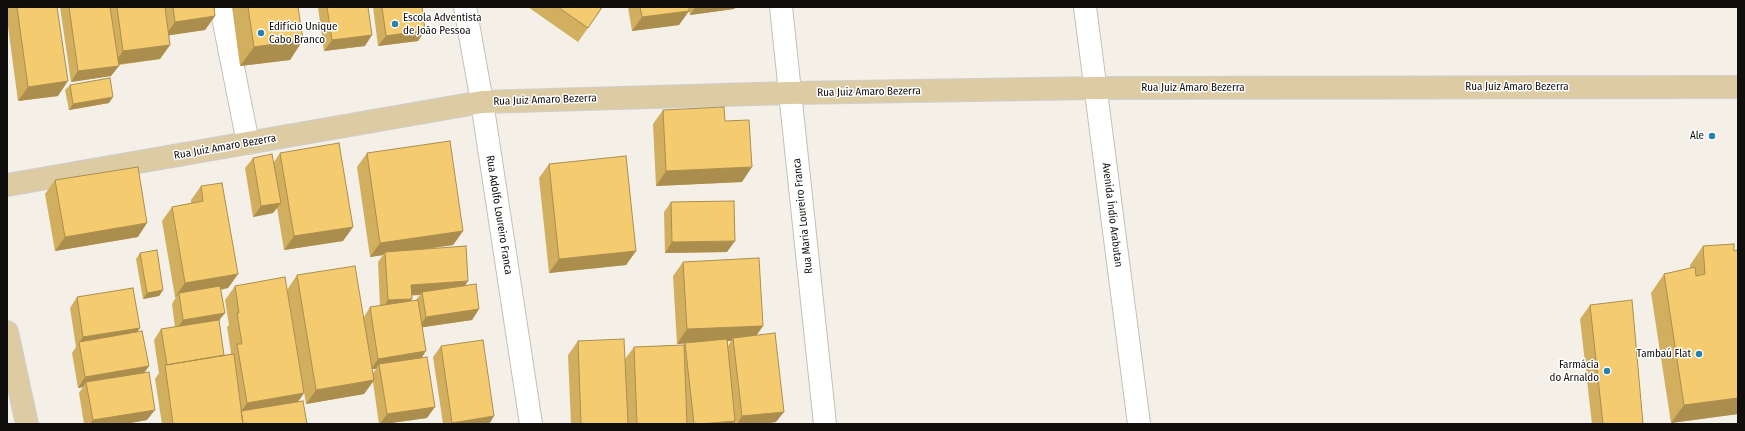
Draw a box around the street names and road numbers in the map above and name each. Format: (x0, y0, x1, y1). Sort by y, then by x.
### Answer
street label: Rua Juiz Amaro Bezerra (1465, 80, 1569, 94)
street label: Rua Juiz Amaro Bezerra (1141, 81, 1245, 95)
street label: Rua Juiz Amaro Bezerra (817, 84, 921, 100)
street label: Rua Juiz Amaro Bezerra (493, 92, 597, 108)
street label: Rua Juiz Amaro Bezerra (173, 132, 277, 162)
street label: Rua Adolfo Loureiro Franca (483, 154, 515, 276)
street label: Rua Maria Loureiro Franca (790, 157, 816, 275)
street label: Avenida Índio Arabutan (1099, 162, 1125, 268)

